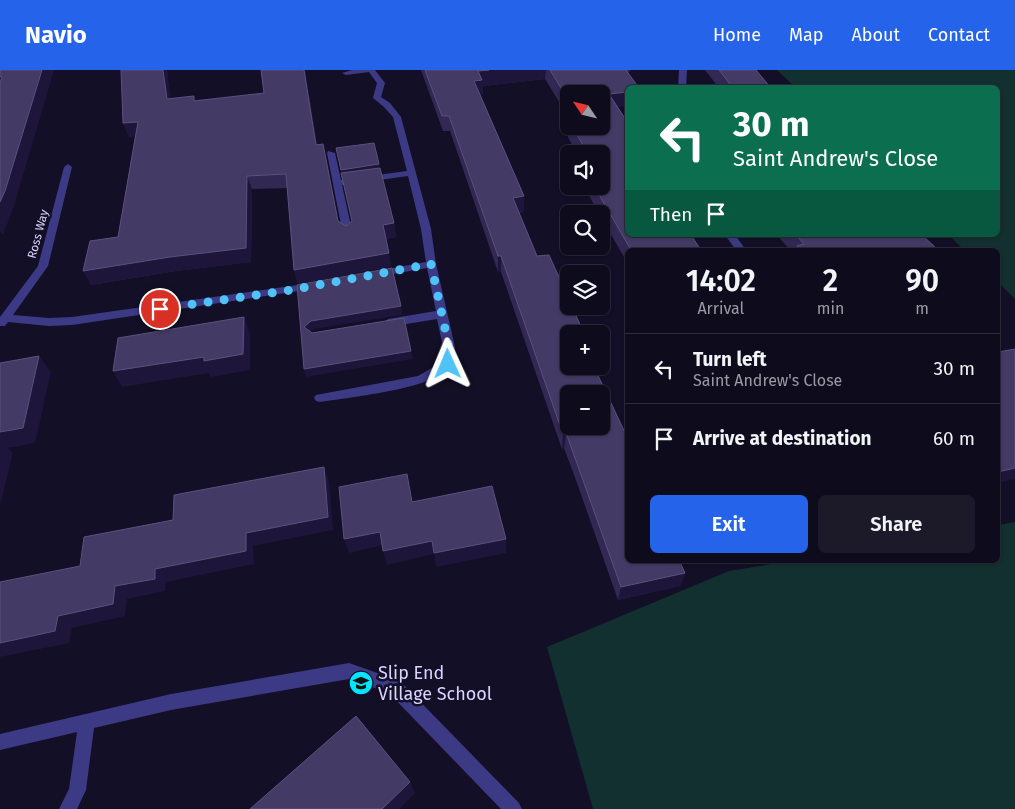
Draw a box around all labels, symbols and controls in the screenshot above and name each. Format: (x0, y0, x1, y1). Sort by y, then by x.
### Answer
text: Navio (25, 21, 87, 49)
text: Home (713, 24, 761, 46)
text: Map (789, 24, 823, 46)
text: About (851, 24, 900, 46)
text: Contact (928, 24, 990, 46)
north arrow (560, 85, 610, 135)
map controls (560, 85, 610, 435)
text: 30 m (733, 103, 810, 145)
icon: left (650, 105, 715, 170)
button: sound (560, 145, 610, 195)
text: Saint Andrew's Close (733, 145, 938, 172)
icon: arrive (702, 200, 730, 228)
text: Then (650, 203, 692, 226)
button: search (560, 205, 610, 255)
street label: Ross Way (25, 208, 51, 260)
text: 14:02 (686, 263, 756, 299)
text: 2 (823, 263, 838, 299)
text: 90 (905, 263, 939, 299)
button: layers (560, 265, 610, 315)
pin (139, 288, 181, 330)
icon: arrive (146, 295, 174, 323)
text: Arrival (697, 299, 744, 318)
text: min (817, 299, 844, 318)
text: m (915, 299, 929, 318)
button: + (560, 325, 610, 375)
position arrow (421, 337, 473, 389)
text: Turn left (693, 348, 767, 371)
icon: left (650, 355, 678, 383)
text: 30 m (934, 357, 975, 380)
text: Saint Andrew's Close (693, 371, 842, 390)
button: − (560, 385, 610, 435)
icon: arrive (650, 425, 678, 453)
text: Arrive at destination (693, 427, 872, 450)
text: 60 m (933, 427, 975, 450)
button: Exit (650, 495, 808, 553)
button: Share (818, 495, 975, 553)
place label: Slip End Village School (378, 662, 492, 705)
school or university icon: Slip End Village School (348, 670, 374, 696)

